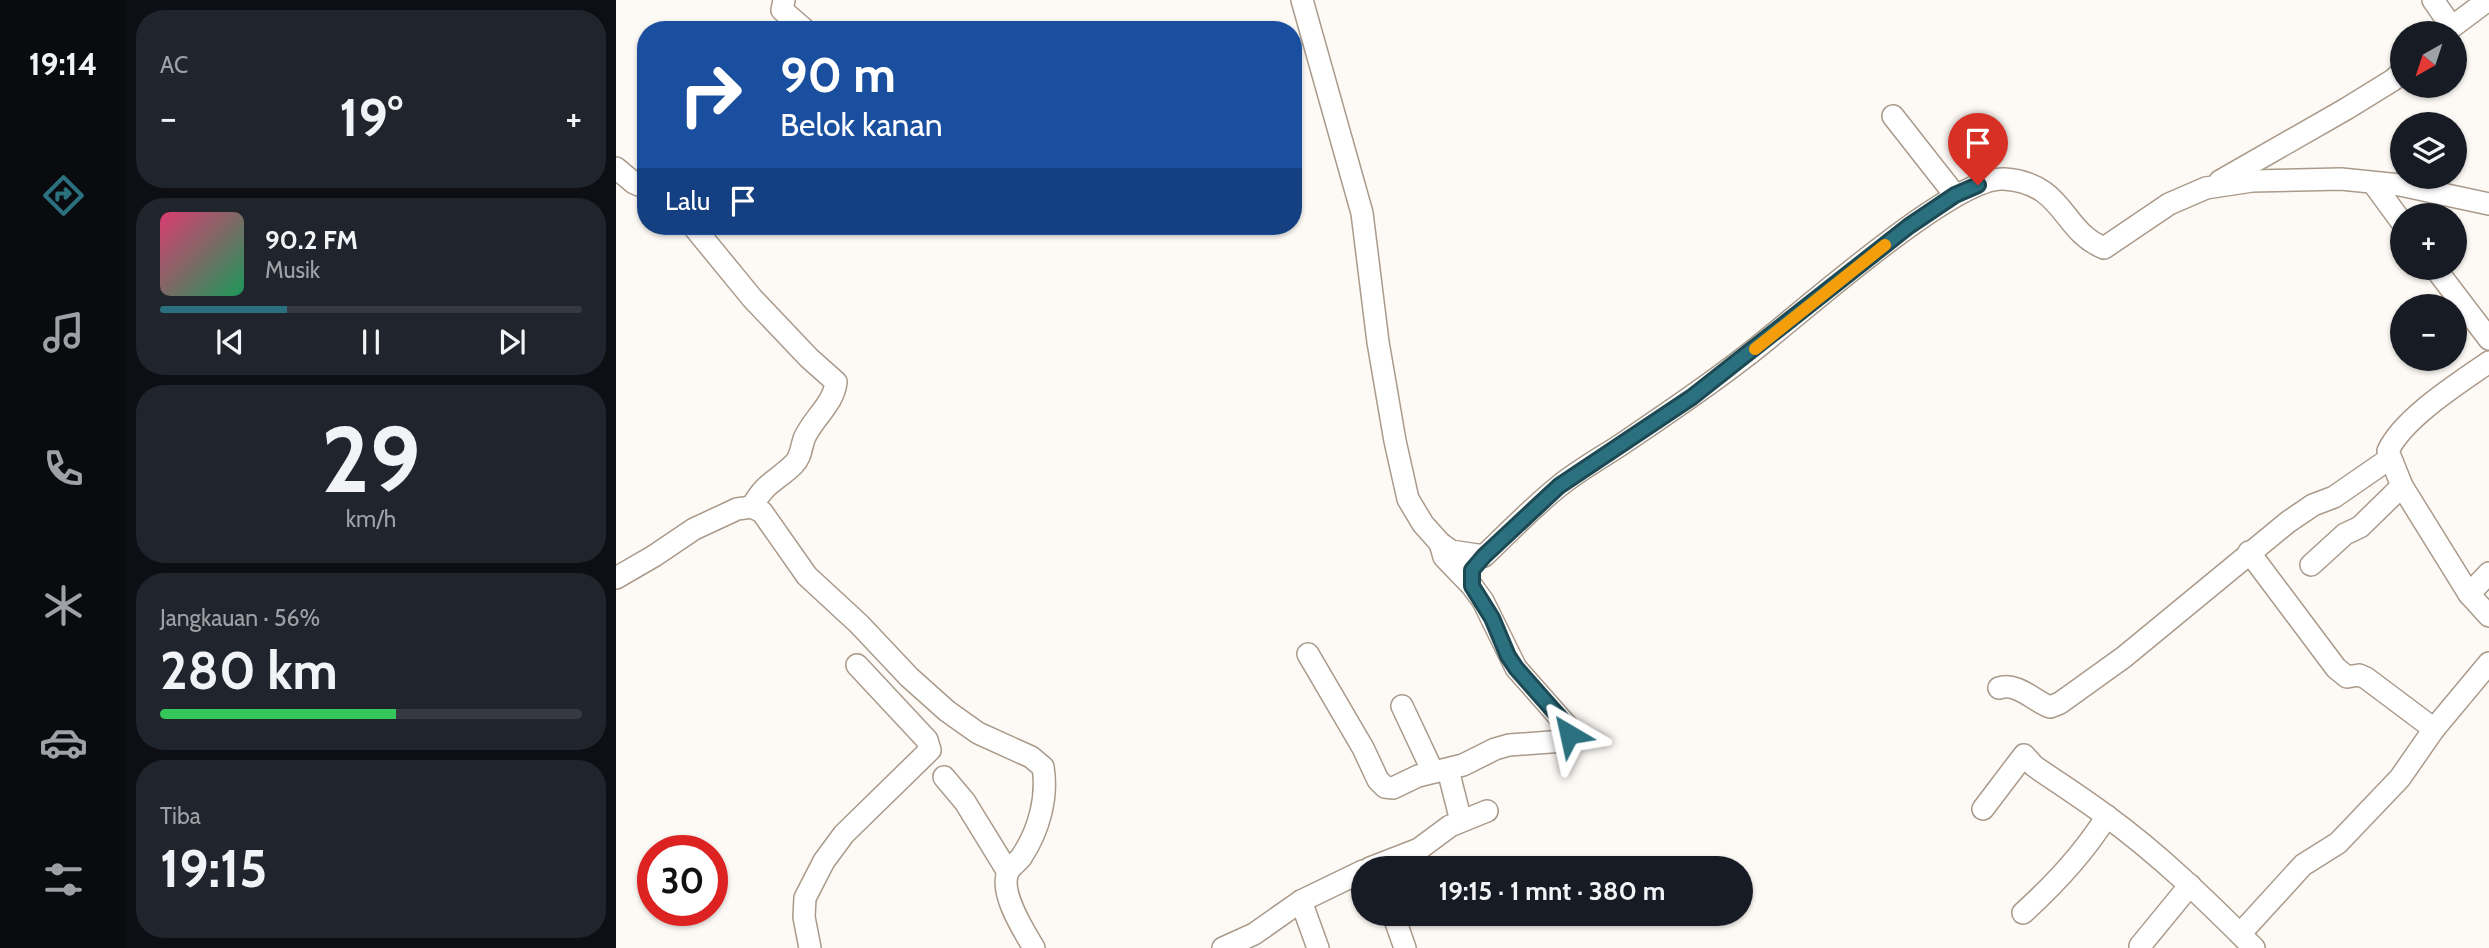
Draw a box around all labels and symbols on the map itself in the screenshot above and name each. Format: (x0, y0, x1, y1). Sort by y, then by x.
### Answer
north arrow (2390, 21, 2468, 98)
pin (1948, 113, 2008, 185)
position arrow (1532, 697, 1606, 771)
speed limit sign: 30 (637, 835, 728, 926)

